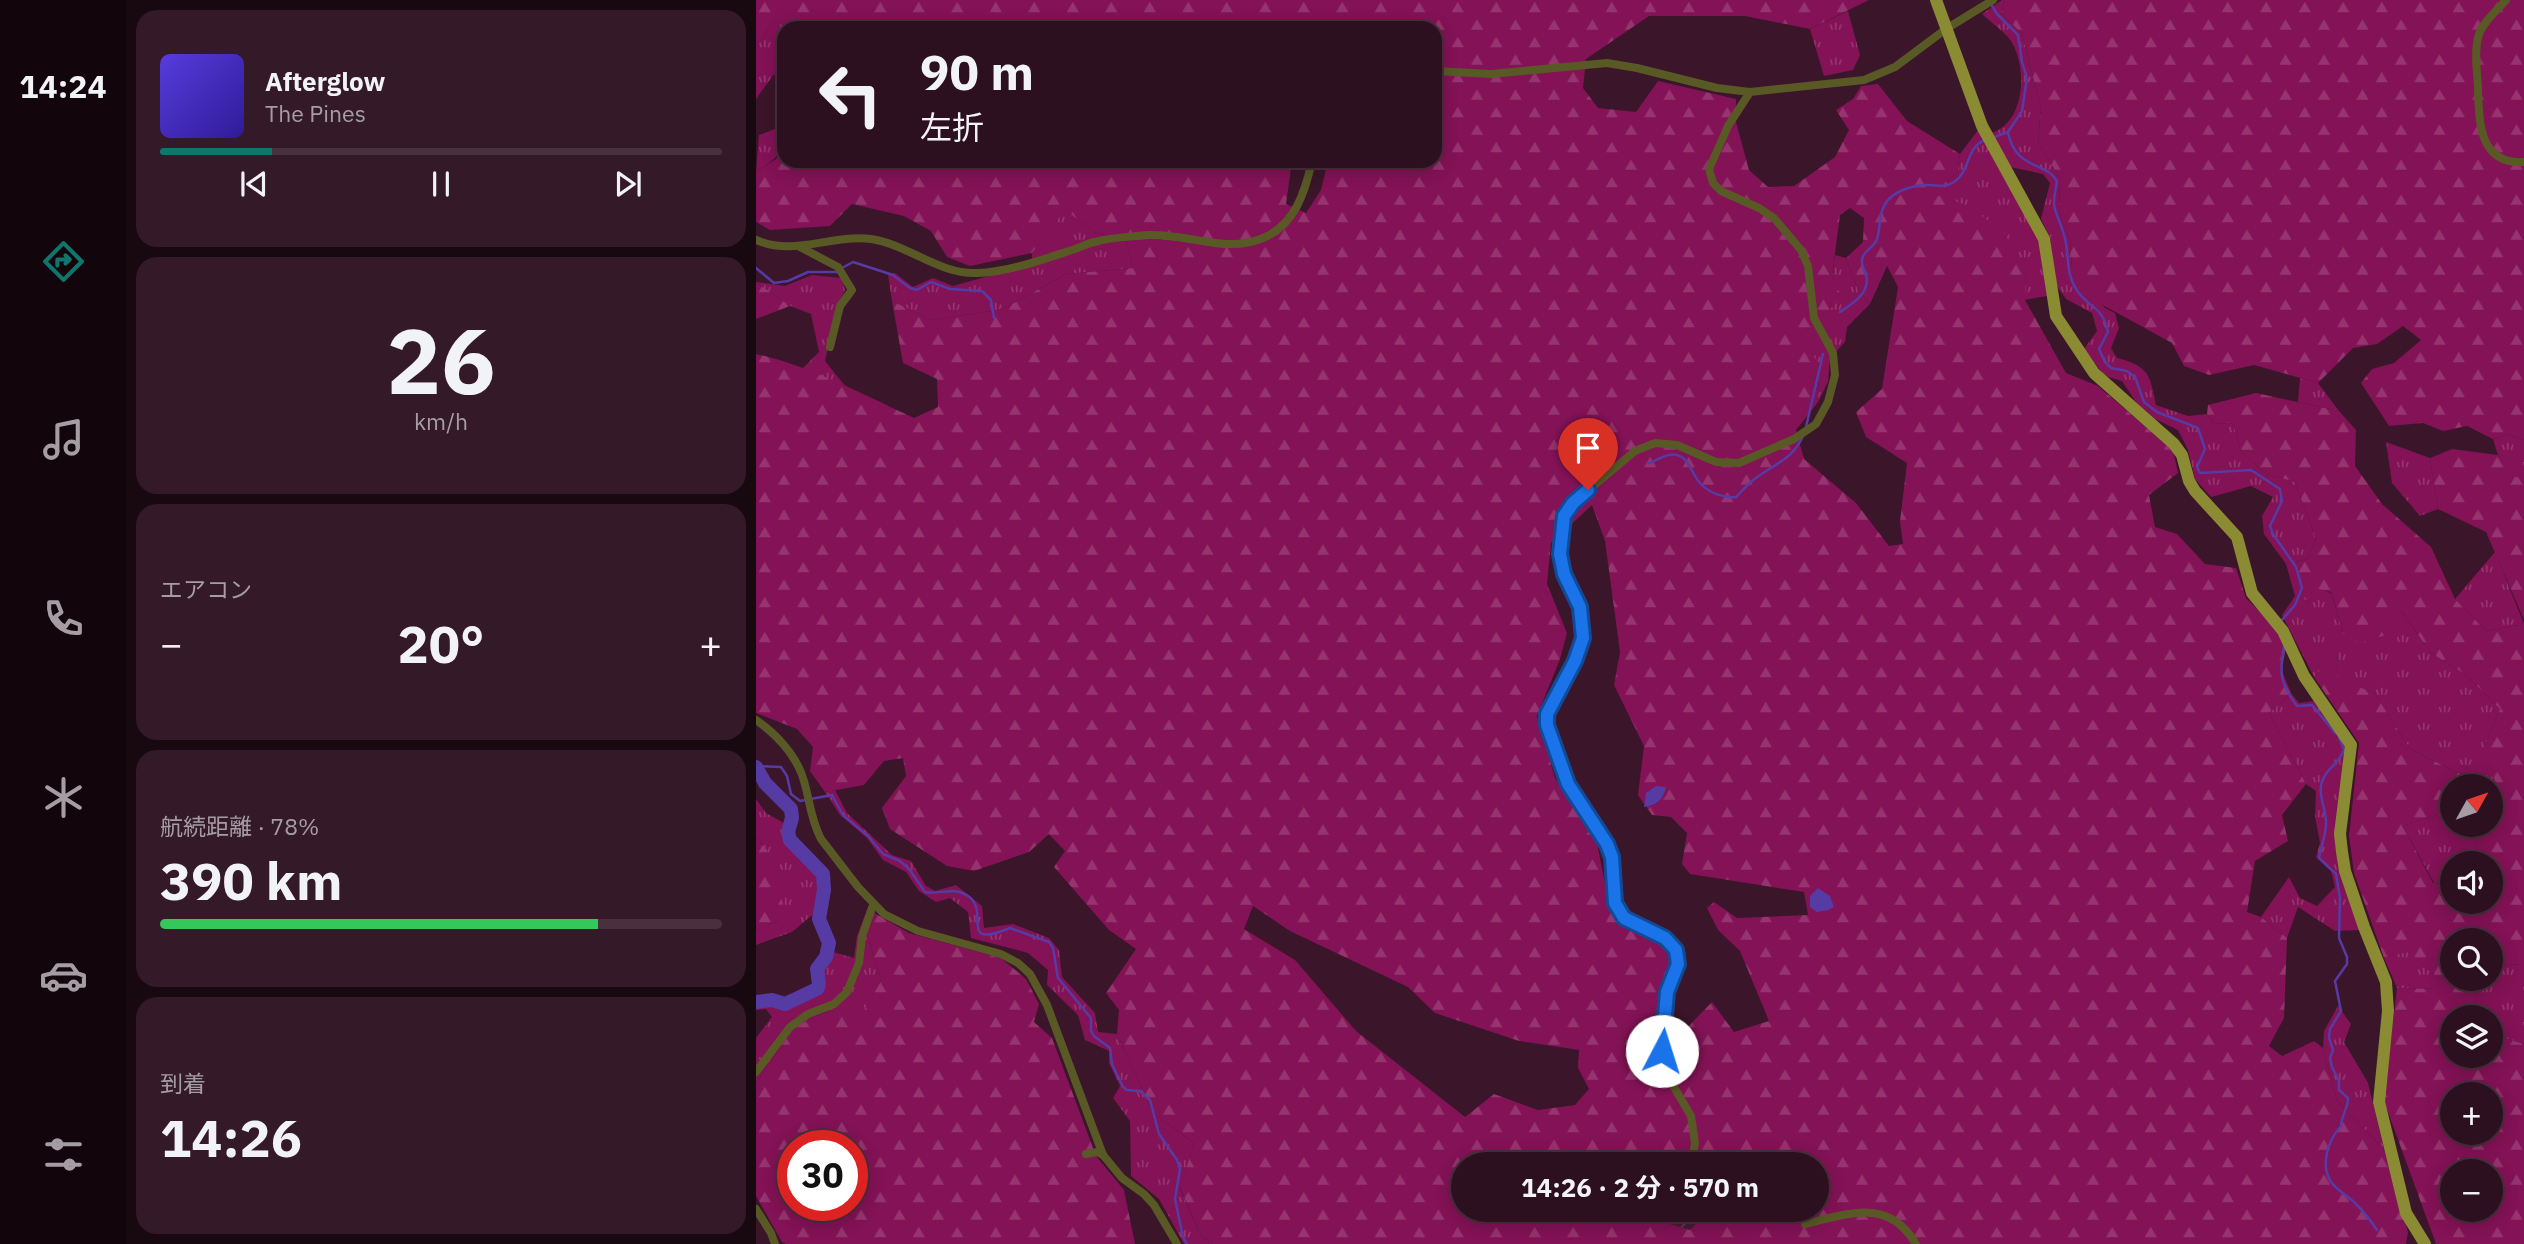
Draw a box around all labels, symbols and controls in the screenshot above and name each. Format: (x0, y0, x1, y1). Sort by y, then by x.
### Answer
text: 90 m (920, 40, 1034, 103)
icon: left (805, 49, 896, 140)
text: Afterglow (265, 64, 385, 98)
text: 14:24 (19, 65, 107, 107)
text: The Pines (265, 98, 366, 128)
text: 左折 (920, 106, 984, 148)
icon: previous (235, 165, 273, 203)
icon: pause (422, 165, 460, 203)
icon: next (609, 165, 647, 203)
icon: directions (39, 237, 88, 286)
text: 26 (386, 301, 496, 419)
text: km/h (414, 406, 468, 436)
icon: music (39, 415, 88, 464)
pin (1558, 418, 1618, 490)
icon: arrive (1569, 429, 1607, 467)
text: エアコン (160, 574, 252, 604)
icon: phone (39, 594, 88, 643)
text: 20° (398, 610, 484, 677)
text: − (160, 619, 183, 668)
text: + (699, 619, 722, 668)
icon: climate (39, 773, 88, 822)
north arrow (2440, 774, 2502, 836)
map controls (2440, 774, 2503, 1222)
text: 航続距離 · 78% (160, 811, 319, 841)
text: 390 km (160, 847, 342, 914)
button: sound (2440, 851, 2503, 914)
button: search (2440, 928, 2503, 991)
icon: car (39, 951, 88, 1000)
button: layers (2440, 1005, 2503, 1068)
position arrow (1625, 1014, 1699, 1088)
text: 到着 (160, 1068, 206, 1098)
button: + (2440, 1082, 2503, 1145)
text: 14:26 (160, 1104, 302, 1171)
icon: filters (39, 1130, 88, 1179)
speed limit sign: 30 (777, 1130, 868, 1221)
button: − (2440, 1159, 2503, 1222)
text: 14:26 · 2 分 · 570 m (1521, 1170, 1759, 1204)

